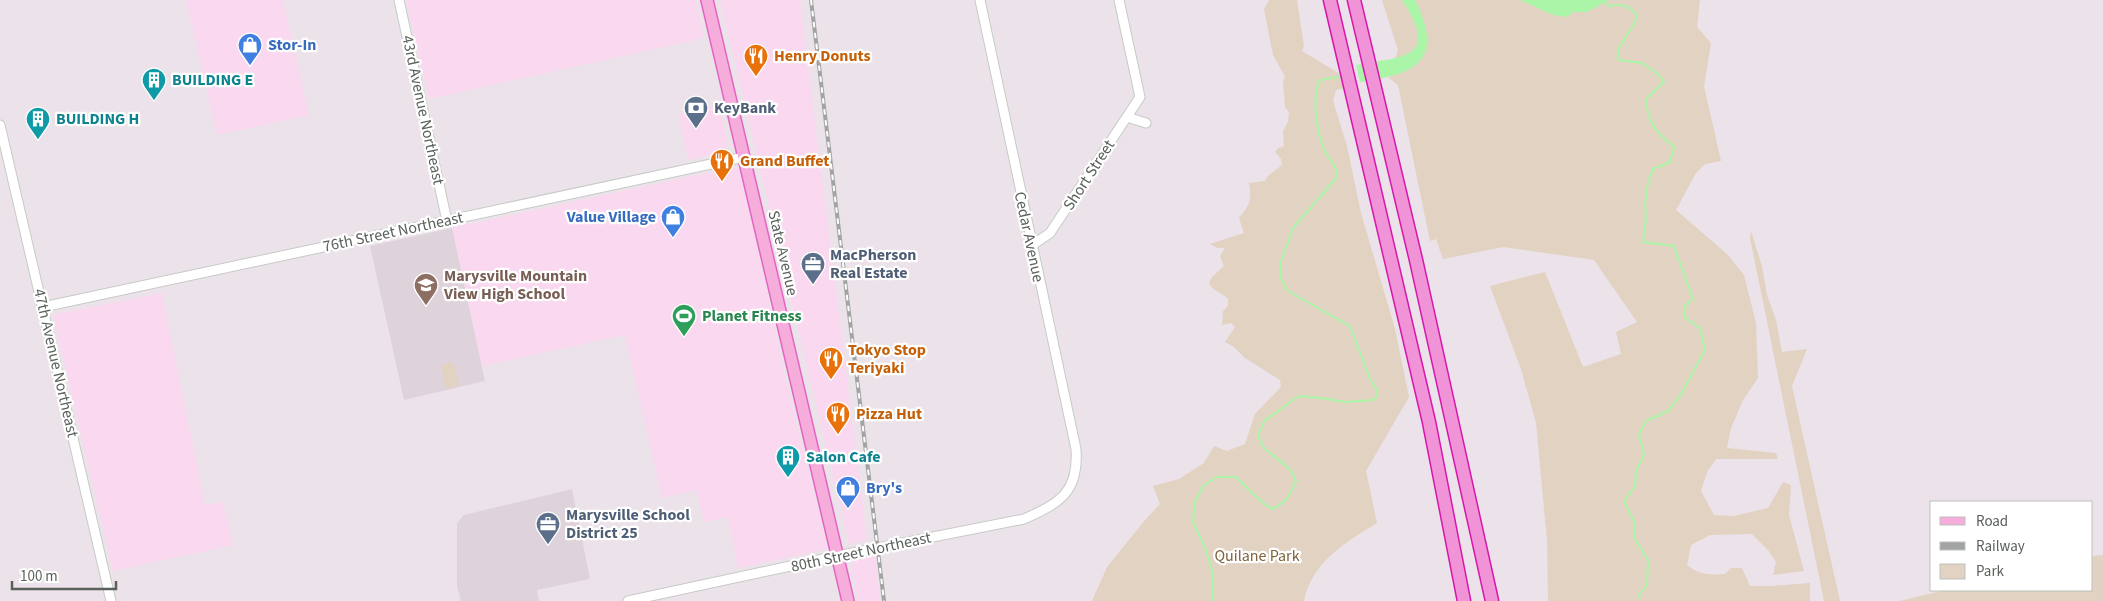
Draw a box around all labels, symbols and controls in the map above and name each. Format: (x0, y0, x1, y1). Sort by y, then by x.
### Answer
shop icon: Stor-In (237, 32, 263, 66)
street label: 43rd Avenue Northeast (396, 33, 450, 187)
place label: Stor-In (268, 34, 316, 56)
restaurant icon: Henry Donuts (743, 43, 769, 77)
place label: Henry Donuts (774, 45, 871, 67)
building icon: BUILDING E (141, 67, 167, 101)
place label: BUILDING E (172, 69, 253, 91)
bank icon: KeyBank (683, 95, 709, 129)
place label: KeyBank (714, 97, 776, 119)
building icon: BUILDING H (25, 106, 51, 140)
place label: BUILDING H (56, 108, 139, 130)
street label: Short Street (1058, 135, 1120, 215)
restaurant icon: Grand Buffet (709, 148, 735, 182)
place label: Grand Buffet (740, 150, 829, 172)
street label: Cedar Avenue (1009, 190, 1049, 284)
shop icon: Value Village (660, 204, 686, 238)
street label: 76th Street Northeast (321, 206, 466, 258)
place label: Value Village (566, 206, 656, 228)
street label: State Avenue (763, 208, 803, 298)
place label: MacPherson Real Estate (830, 244, 916, 284)
office icon: MacPherson Real Estate (800, 251, 826, 285)
place label: Marysville Mountain View High School (443, 265, 587, 305)
school or university icon: Marysville Mountain View High School (413, 272, 439, 306)
street label: 47th Avenue Northeast (28, 286, 84, 440)
sports icon: Planet Fitness (671, 303, 697, 337)
place label: Planet Fitness (702, 305, 802, 327)
place label: Tokyo Stop Teriyaki (848, 339, 926, 379)
restaurant icon: Tokyo Stop Teriyaki (818, 346, 844, 380)
restaurant icon: Pizza Hut (825, 401, 851, 435)
place label: Pizza Hut (856, 403, 922, 425)
building icon: Salon Cafe (775, 444, 801, 478)
place label: Salon Cafe (806, 446, 880, 468)
shop icon: Bry's (835, 475, 861, 509)
place label: Bry's (866, 477, 902, 499)
legend (1930, 501, 2093, 591)
place label: Marysville School District 25 (566, 504, 690, 544)
office icon: Marysville School District 25 (535, 511, 561, 545)
text: Road (1976, 511, 2008, 532)
street label: 80th Street Northeast (789, 526, 934, 578)
text: Railway (1976, 536, 2025, 557)
park label: Quilane Park (1214, 545, 1300, 567)
scale bar (12, 558, 116, 590)
text: Park (1976, 561, 2005, 582)
text: 100 m (20, 566, 58, 587)

